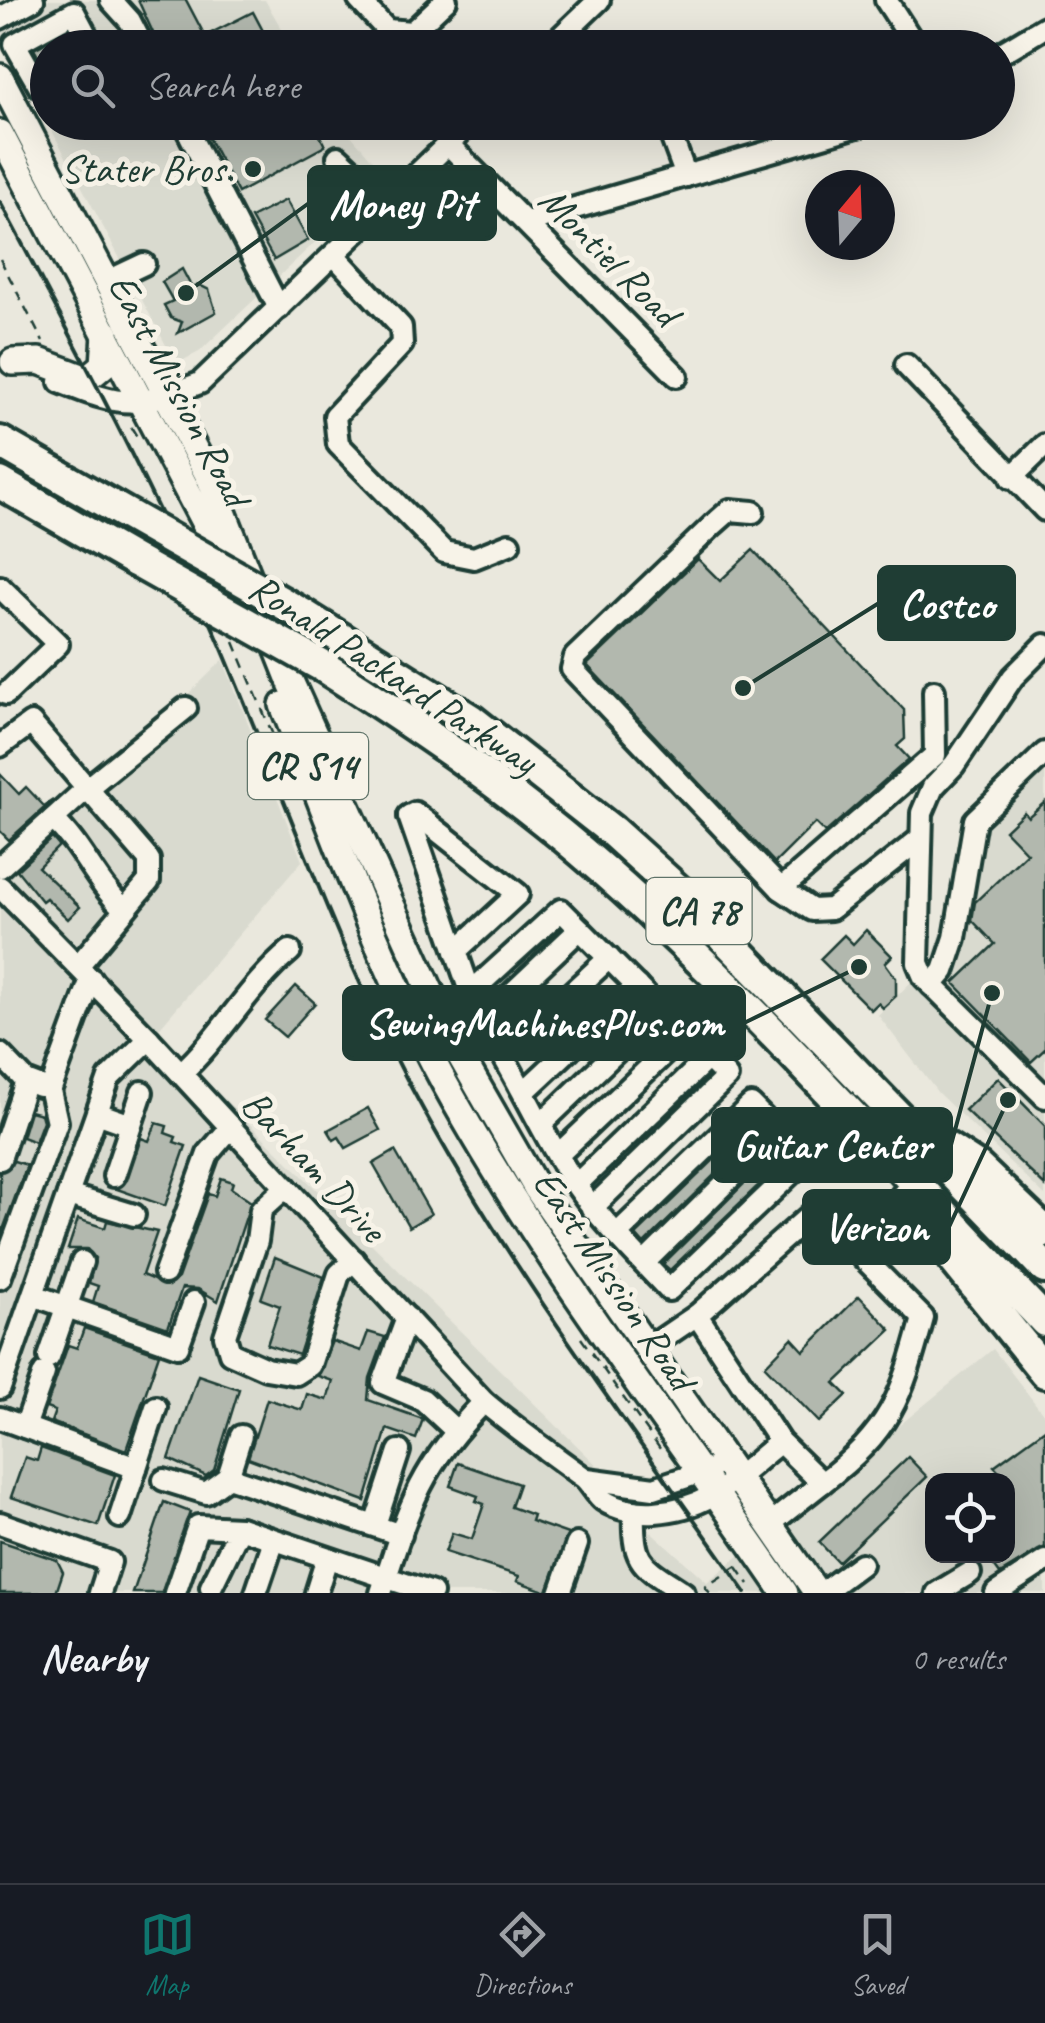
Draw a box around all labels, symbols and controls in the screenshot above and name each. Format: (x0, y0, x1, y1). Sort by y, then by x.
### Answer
search box (30, 30, 1015, 140)
icon: search (65, 58, 120, 113)
text: Search here (145, 62, 300, 109)
place label: Stater Bros. (61, 144, 233, 194)
marker: Stater Bros. (242, 158, 264, 180)
callout: Money Pit (309, 167, 495, 239)
north arrow (805, 170, 895, 260)
street label: Montiel Road (528, 175, 694, 341)
text: Money Pit (329, 178, 481, 231)
street label: East Mission Road (97, 266, 263, 519)
street label: Ronald Packard Parkway (240, 562, 548, 787)
callout: Costco (879, 567, 1014, 639)
text: Costco (899, 578, 998, 631)
road number: CR S14 (248, 733, 368, 799)
road number: CA 78 (646, 878, 752, 944)
callout: SewingMachinesPlus.com (344, 987, 744, 1059)
text: SewingMachinesPlus.com (364, 997, 726, 1050)
street label: Barham Drive (231, 1079, 399, 1255)
callout: Guitar Center (713, 1109, 951, 1181)
text: Guitar Center (733, 1119, 935, 1172)
street label: East Mission Road (522, 1160, 709, 1404)
callout: Verizon (804, 1191, 949, 1263)
text: Verizon (824, 1201, 931, 1254)
map controls (925, 1473, 1015, 1563)
button: locate (925, 1473, 1015, 1563)
text: Nearby (40, 1632, 146, 1685)
text: 0 results (911, 1638, 1005, 1679)
tab: Map (140, 1907, 195, 2002)
tab: Directions (474, 1907, 571, 2002)
tab: Saved (850, 1907, 905, 2002)

